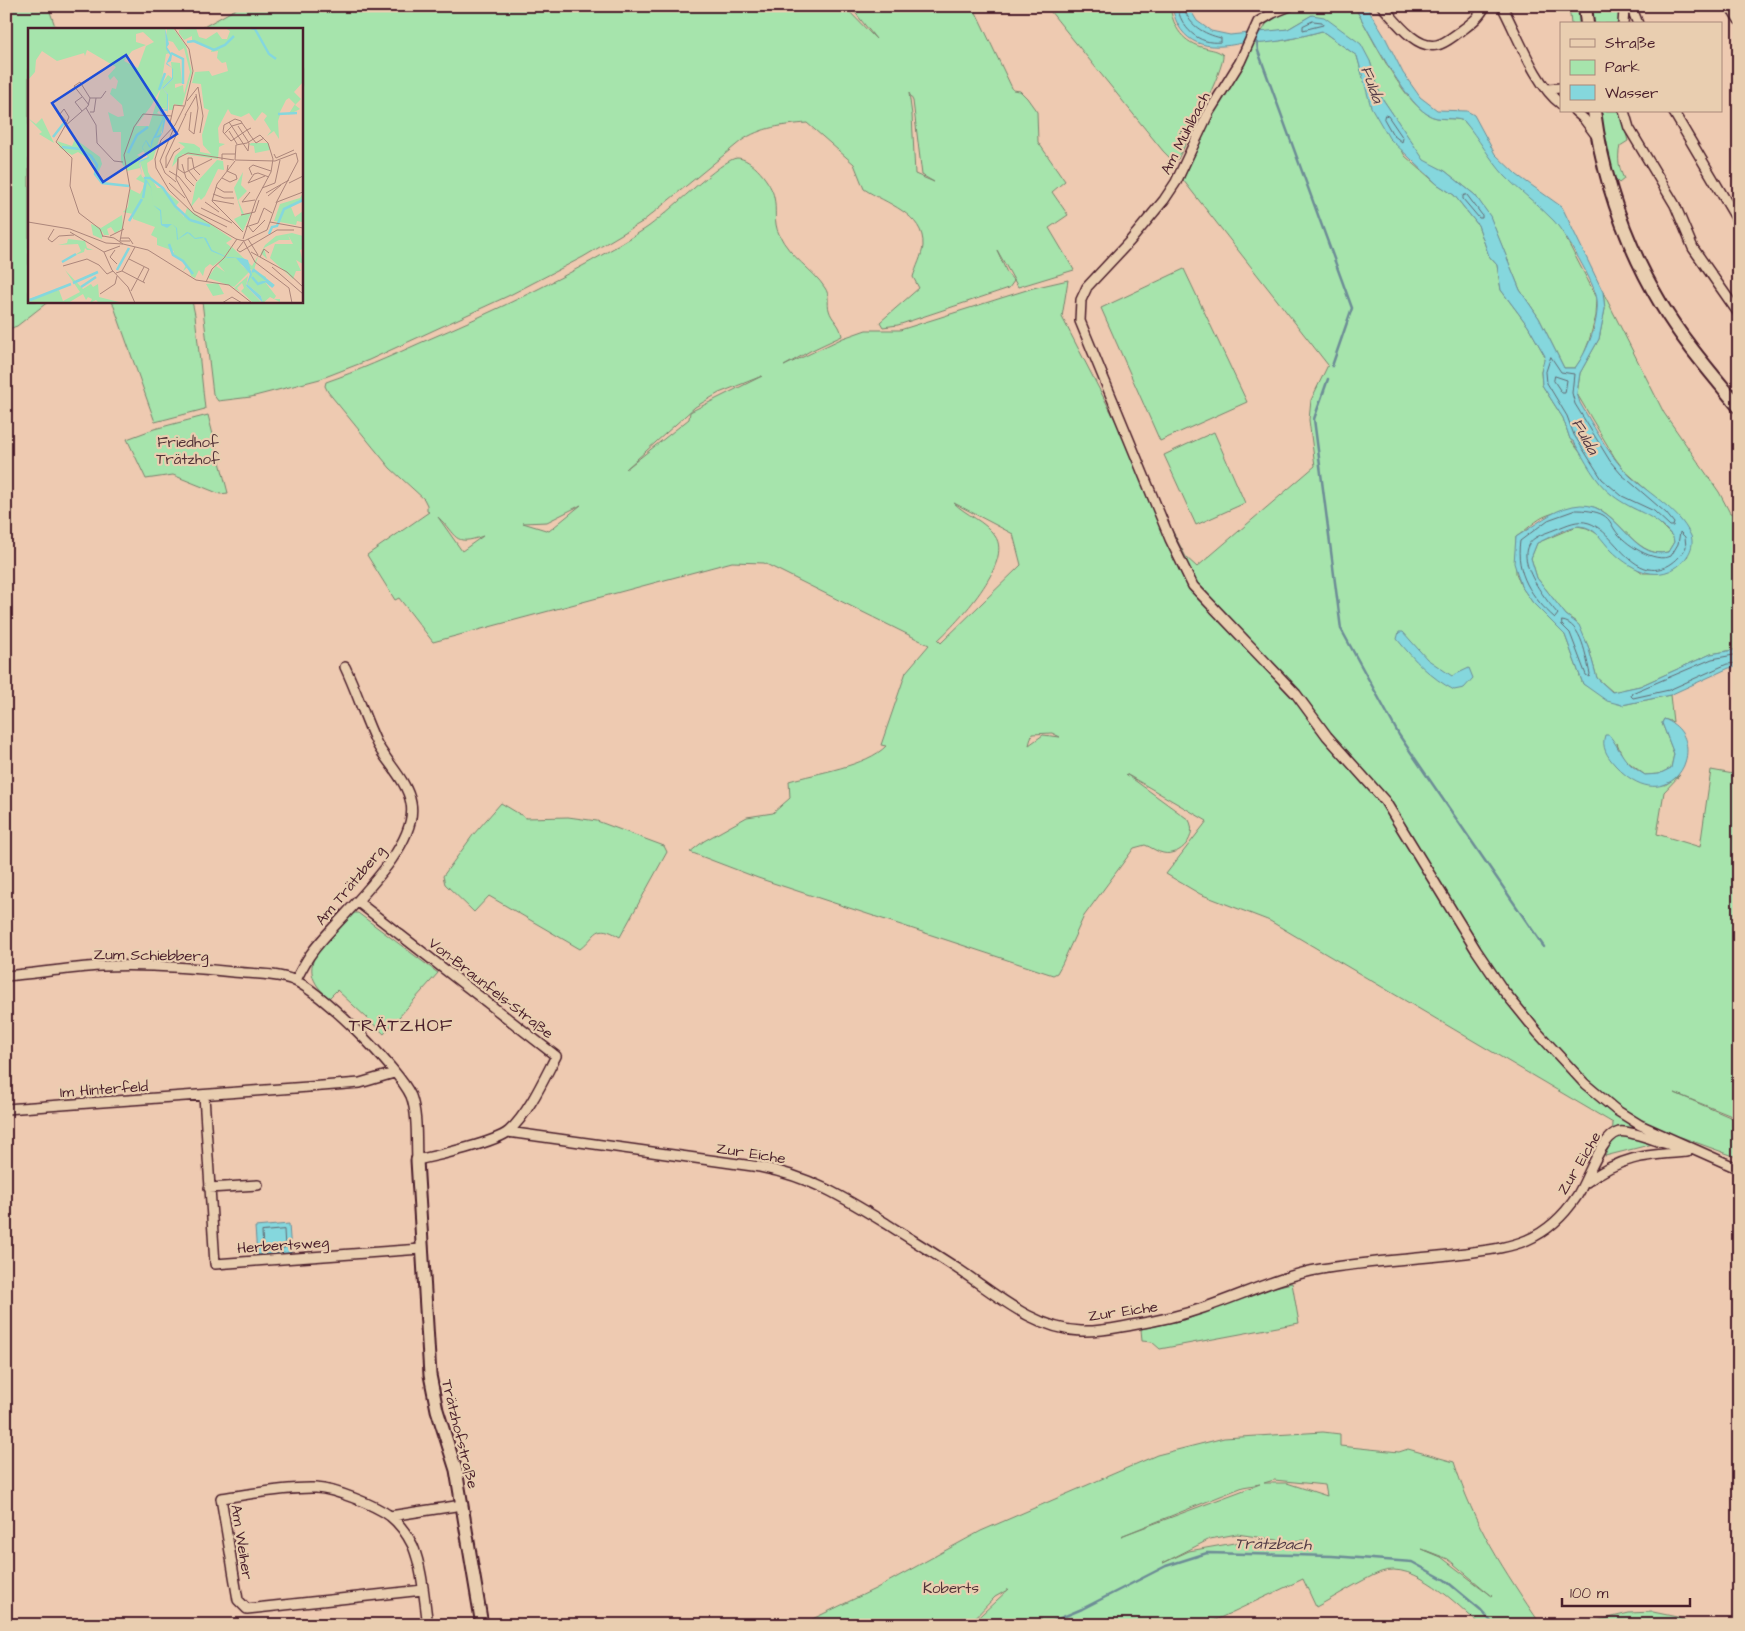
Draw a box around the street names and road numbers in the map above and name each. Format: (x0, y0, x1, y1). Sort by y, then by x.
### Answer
street label: Am Mühlbach (1156, 88, 1216, 178)
street label: Am Trätzberg (311, 841, 391, 930)
street label: Von-Braunfels-Straße (424, 933, 558, 1044)
street label: Zum Schiebberg (93, 944, 209, 968)
street label: Im Hinterfeld (59, 1076, 149, 1103)
street label: Zur Eiche (1552, 1128, 1606, 1199)
street label: Zur Eiche (715, 1138, 787, 1169)
street label: Herbertsweg (236, 1232, 330, 1260)
street label: Zur Eiche (1087, 1296, 1159, 1327)
street label: Trätzhofstraße (436, 1377, 483, 1491)
street label: Am Weiher (225, 1503, 258, 1581)

